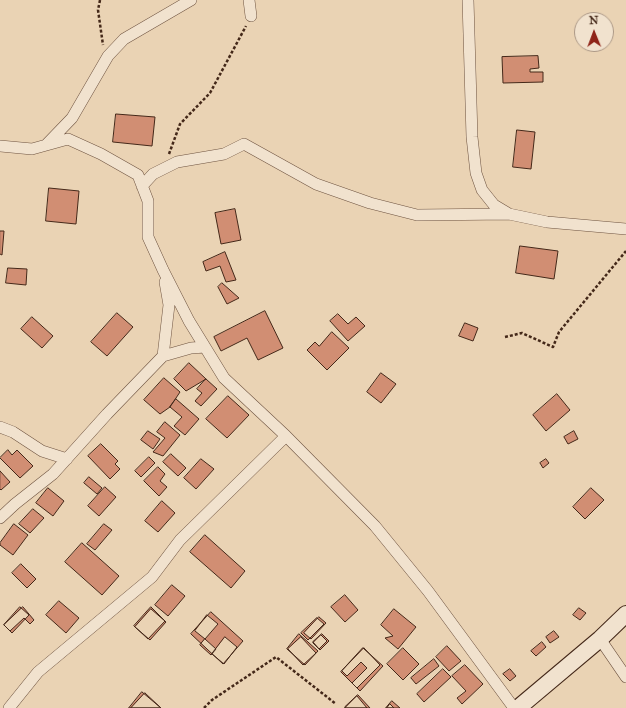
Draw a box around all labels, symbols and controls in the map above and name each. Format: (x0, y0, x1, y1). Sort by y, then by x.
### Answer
north arrow (574, 12, 614, 52)
text: N (589, 14, 599, 27)

